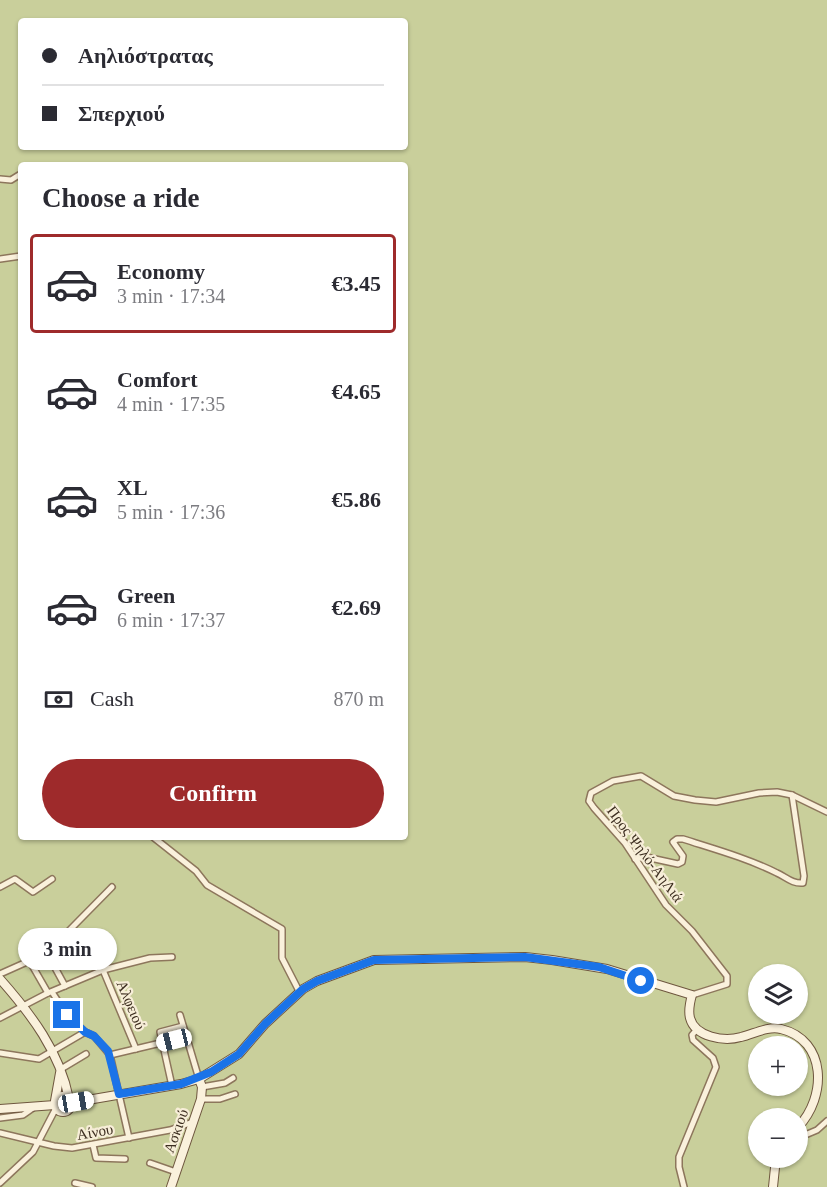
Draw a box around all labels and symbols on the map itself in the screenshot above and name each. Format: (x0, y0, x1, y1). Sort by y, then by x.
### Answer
street label: Προς Ψηλό-ΑηΛιά (604, 803, 686, 905)
callout: 3 min (17, 928, 116, 970)
route start (627, 967, 654, 994)
street label: Αλφειού (113, 978, 149, 1032)
route end (53, 1001, 80, 1028)
car (154, 1027, 194, 1053)
car (57, 1090, 95, 1114)
street label: Ασκιού (161, 1107, 191, 1155)
street label: Αίνου (76, 1121, 114, 1143)

